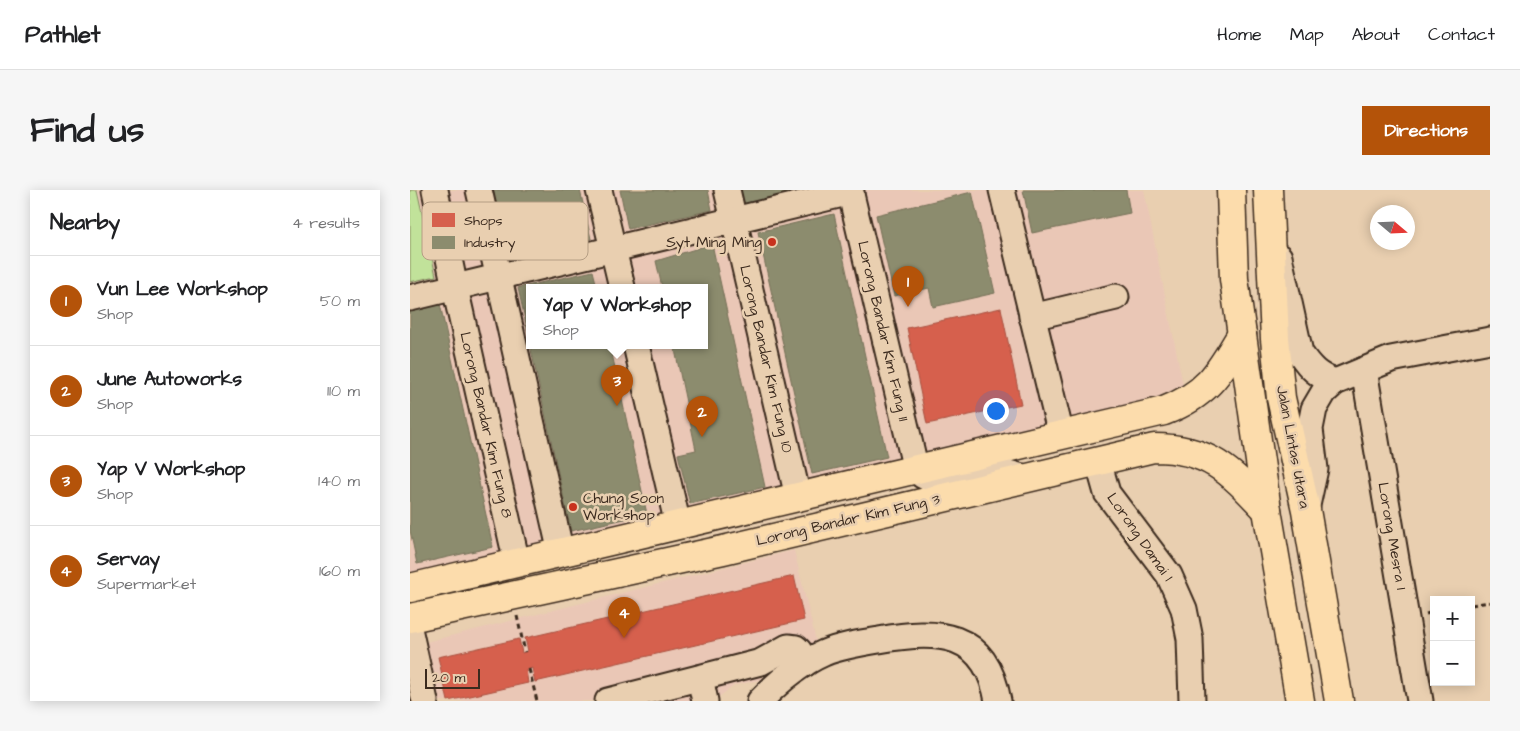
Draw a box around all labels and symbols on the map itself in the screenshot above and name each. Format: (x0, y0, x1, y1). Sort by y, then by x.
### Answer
legend (422, 202, 588, 260)
north arrow (1370, 205, 1415, 250)
text: Shops (464, 211, 503, 231)
place label: Syt Ming Ming (666, 232, 762, 254)
text: Industry (464, 233, 516, 253)
marker: Syt Ming Ming (766, 236, 778, 248)
street label: Lorong Bandar Kim Fung 11 (854, 239, 912, 423)
street label: Lorong Bandar Kim Fung 10 (733, 263, 798, 456)
pin: 1 (892, 266, 924, 307)
street label: Lorong Bandar Kim Fung 8 (453, 330, 518, 521)
pin: 3 (601, 365, 633, 406)
street label: Jalan Lintas Utara (1271, 384, 1315, 510)
pin: 2 (686, 396, 718, 437)
your location (983, 398, 1009, 424)
street label: Lorong Mesra 1 (1371, 481, 1412, 592)
place label: Chung Soon Workshop (583, 488, 664, 526)
street label: Lorong Bandar Kim Fung 3 (754, 489, 943, 552)
street label: Lorong Damai 1 (1101, 489, 1178, 586)
marker: Chung Soon Workshop (567, 501, 579, 513)
pin: 4 (608, 597, 640, 638)
scale bar (425, 666, 480, 689)

